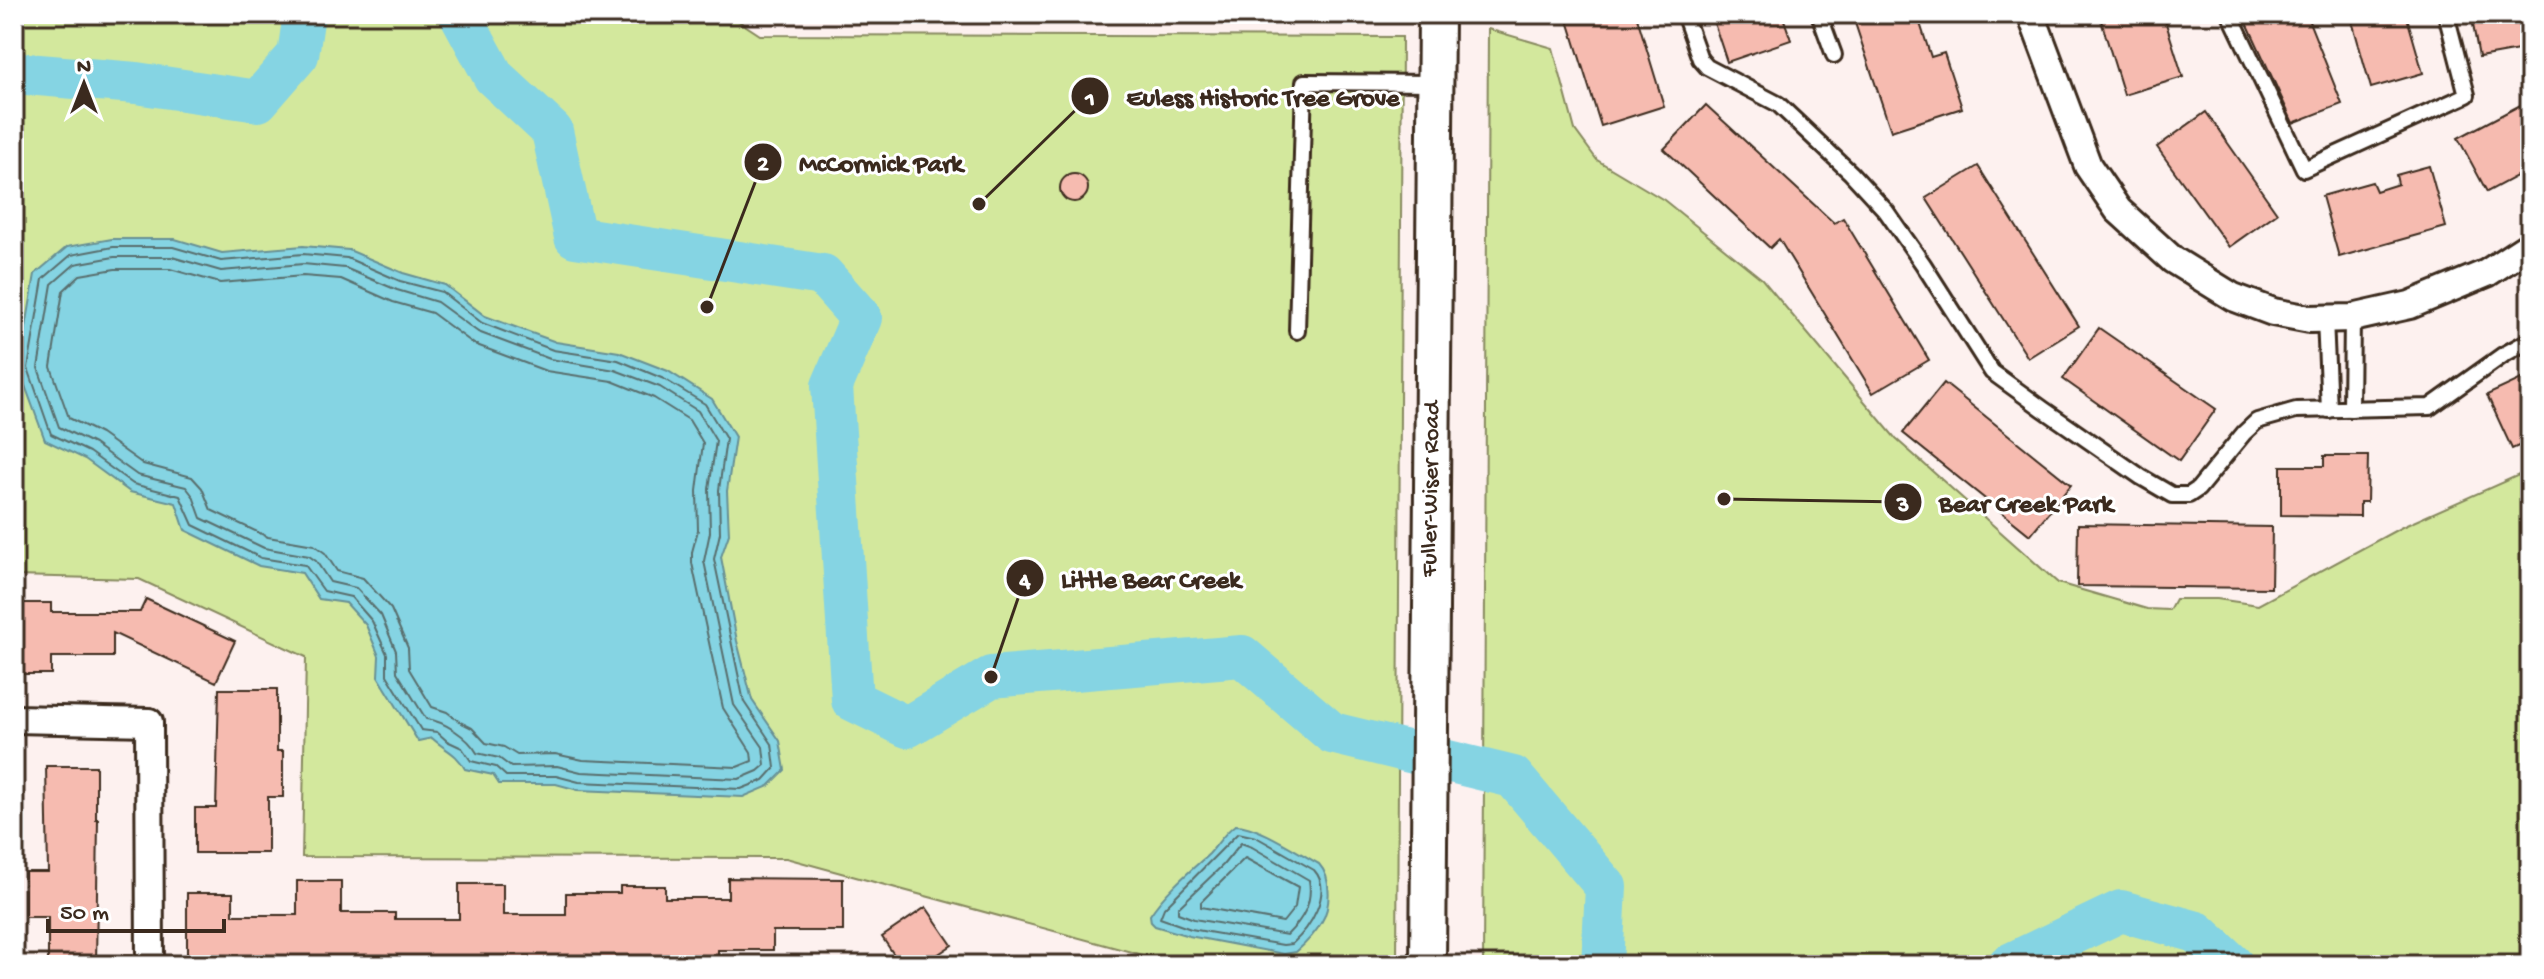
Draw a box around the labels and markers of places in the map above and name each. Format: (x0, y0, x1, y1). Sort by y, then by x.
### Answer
callout: Euless Historic Tree Grove (1070, 71, 1415, 121)
callout: McCormick Park (743, 137, 979, 187)
callout: Bear Creek Park (1883, 477, 2129, 527)
callout: Little Bear Creek (1005, 553, 1257, 603)

